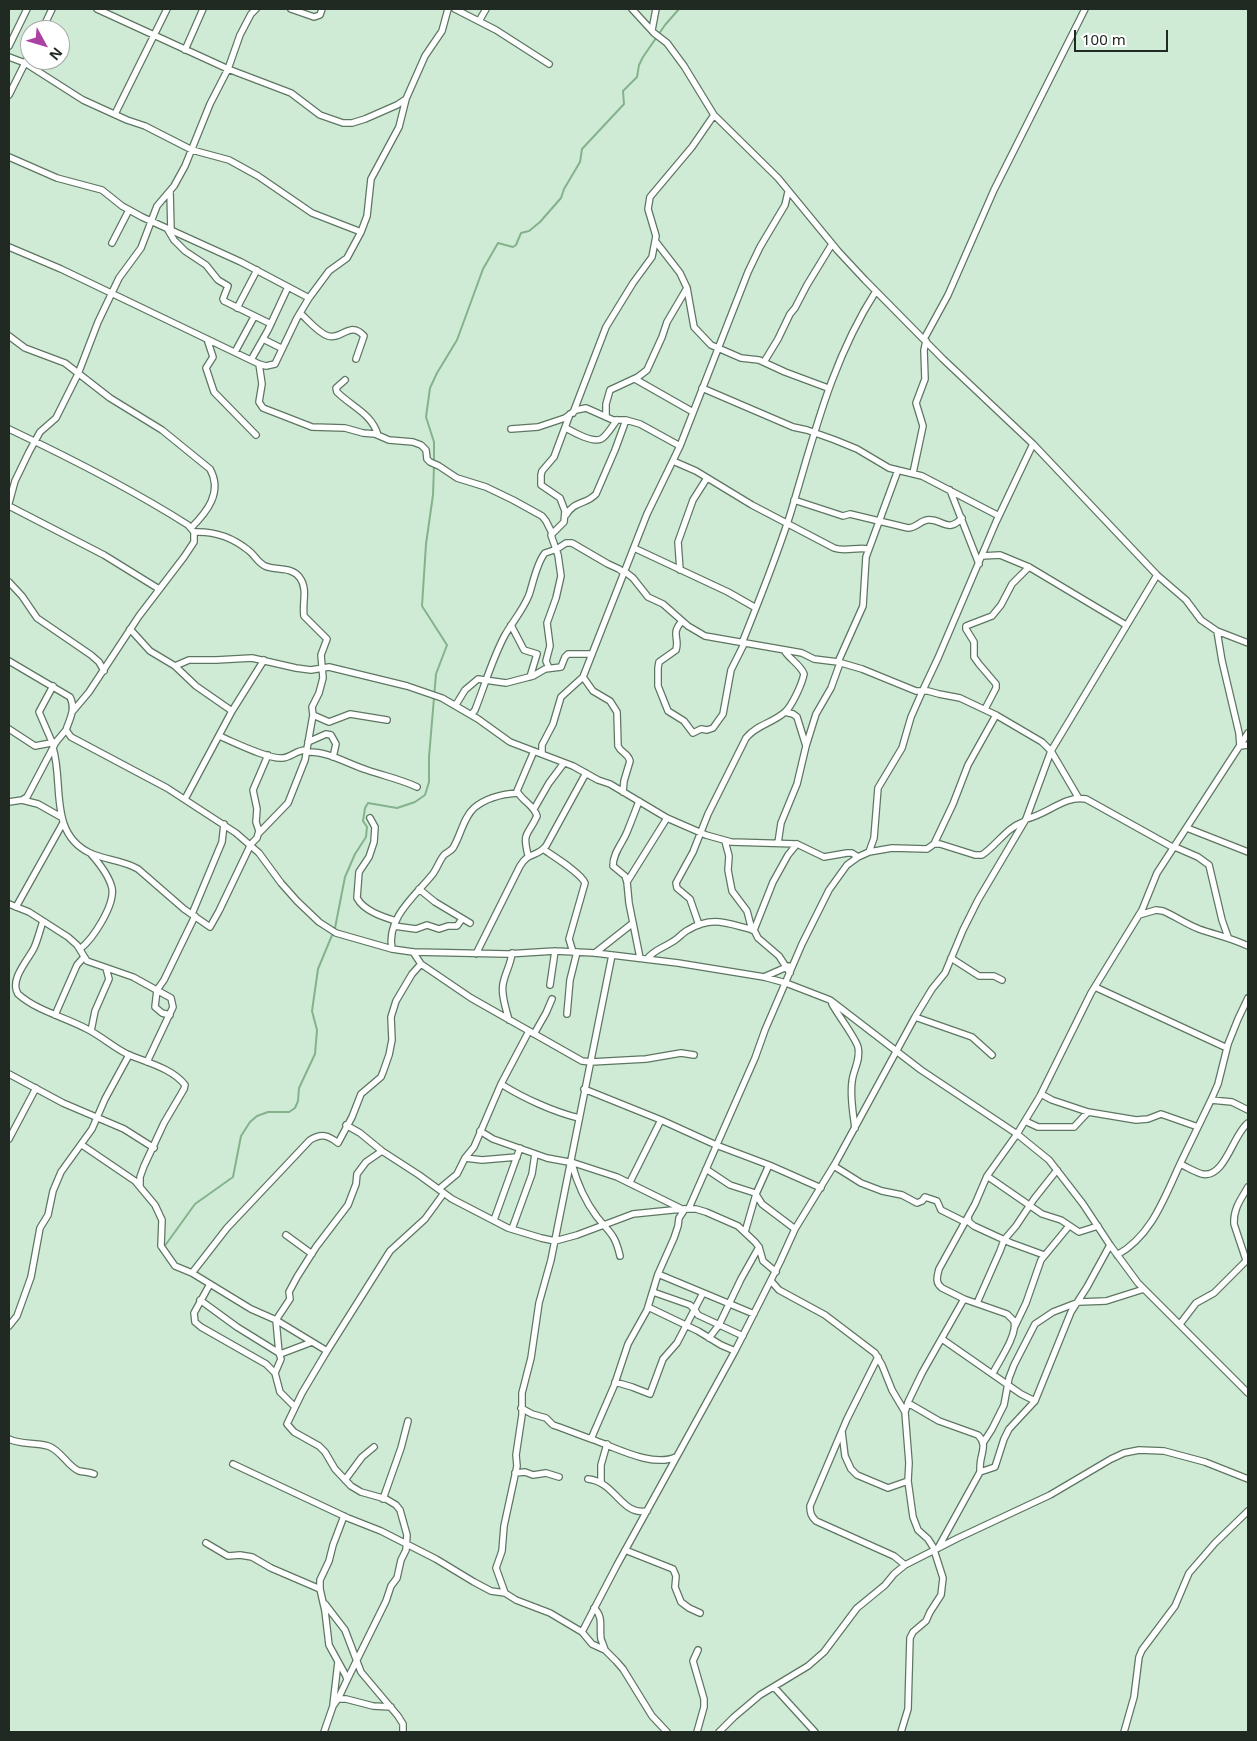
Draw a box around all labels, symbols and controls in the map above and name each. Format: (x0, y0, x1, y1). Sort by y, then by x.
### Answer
north arrow (20, 20, 70, 70)
scale bar (1077, 20, 1171, 52)
text: 100 m (1082, 29, 1126, 49)
text: N (45, 44, 67, 65)

